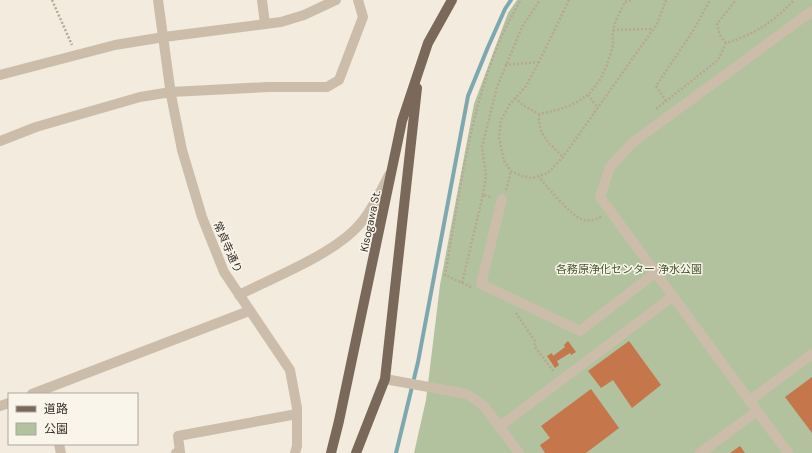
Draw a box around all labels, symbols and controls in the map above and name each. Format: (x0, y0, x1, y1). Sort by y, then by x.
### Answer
street label: Kisogawa St. (357, 189, 383, 253)
street label: 常貞寺通り (210, 219, 246, 275)
park label: 各務原浄化センター 浄水公園 (556, 262, 702, 276)
legend (8, 393, 138, 445)
text: 道路 (44, 401, 68, 417)
text: 公園 (44, 421, 68, 437)

